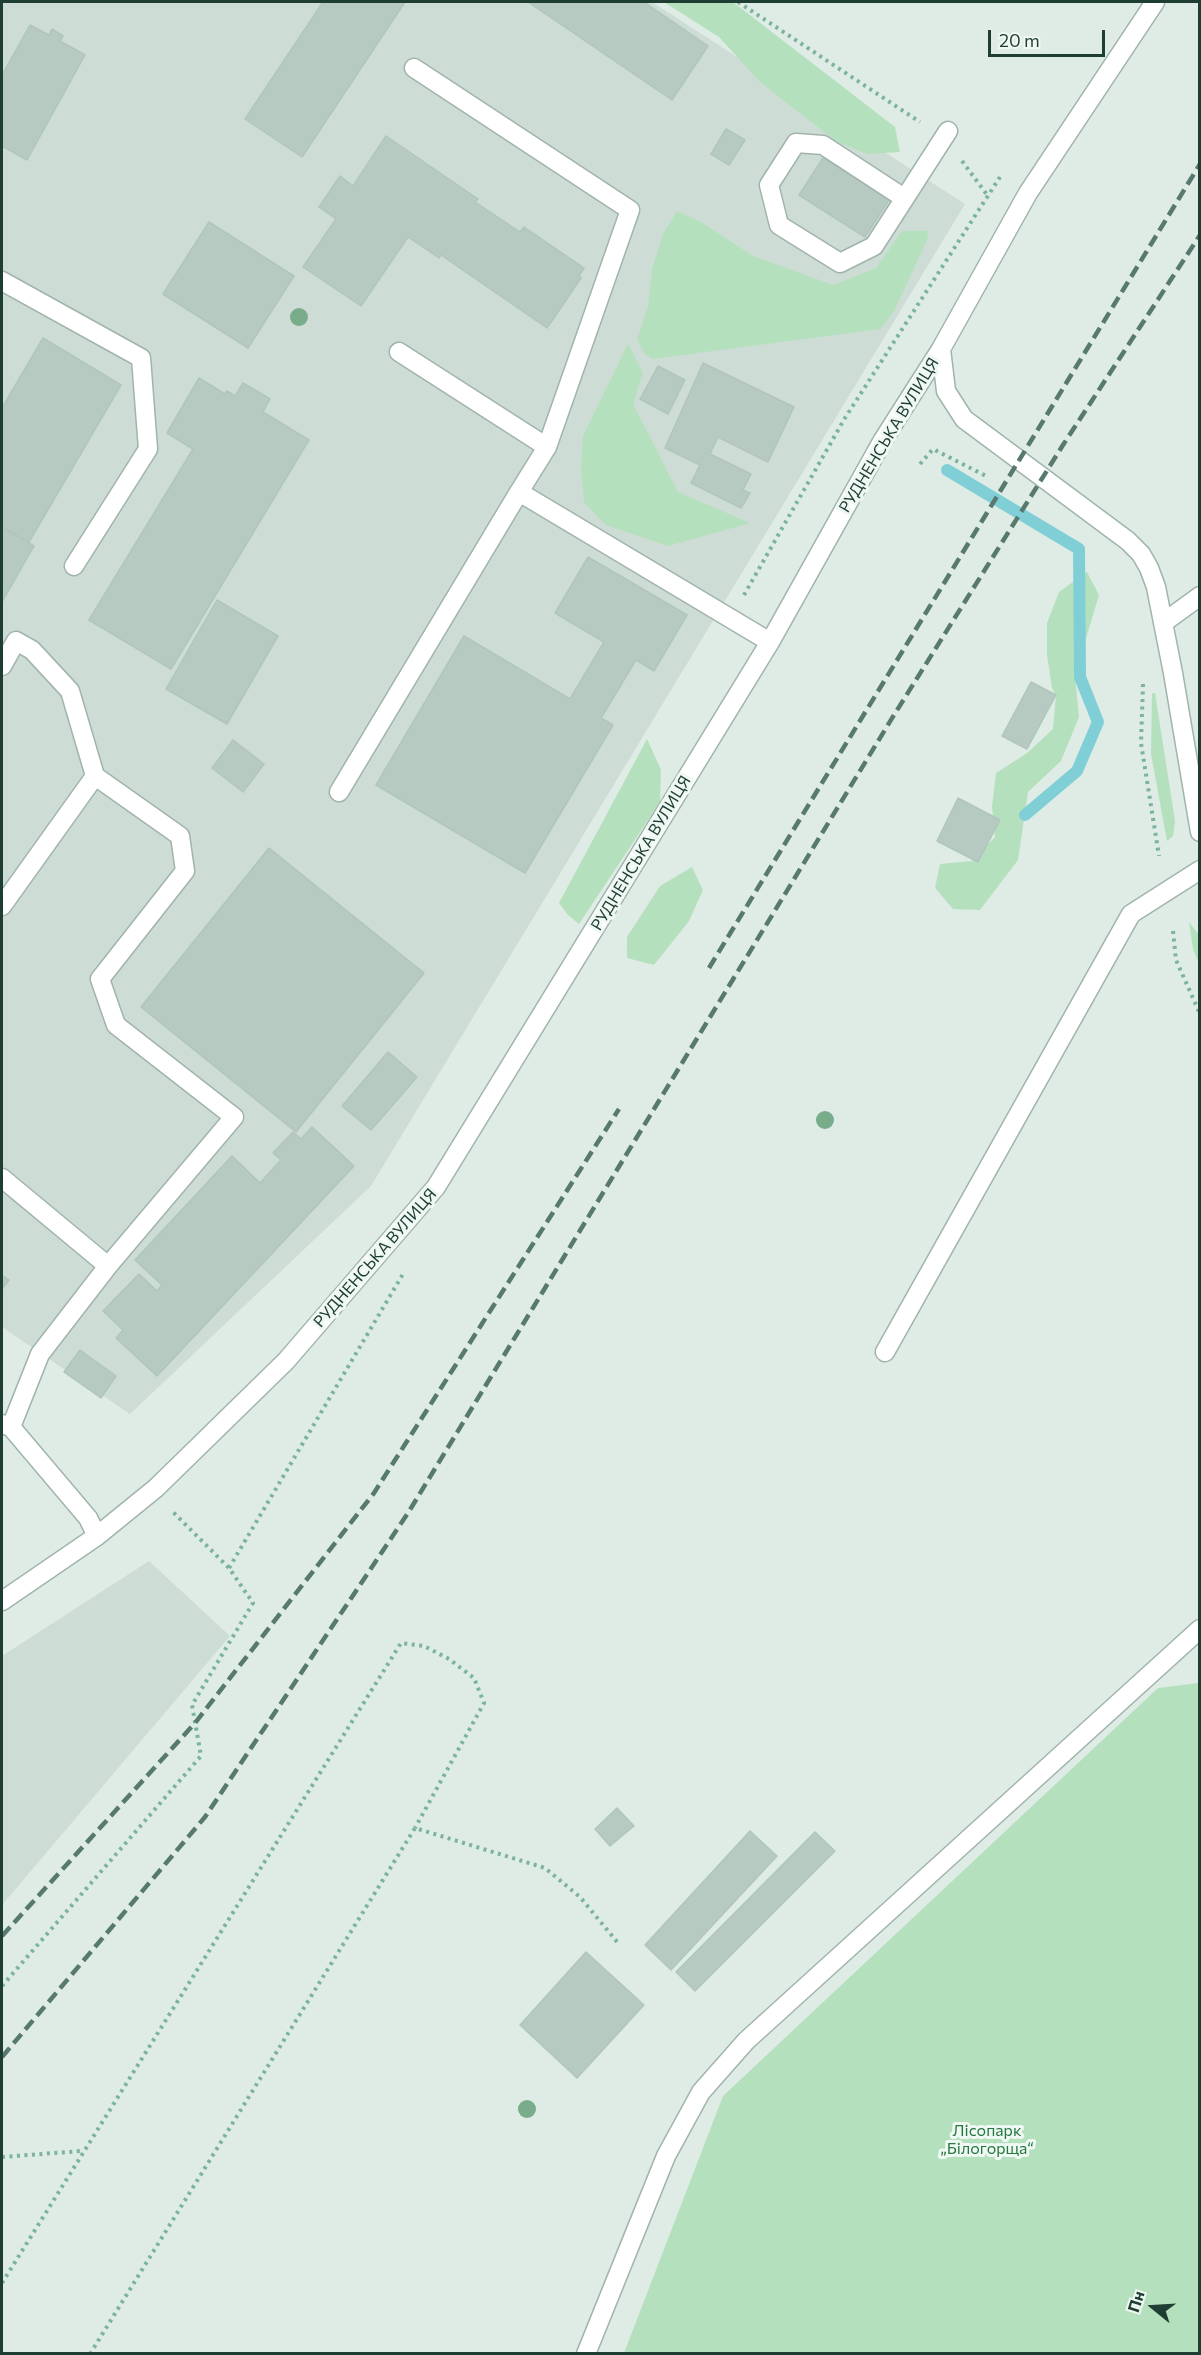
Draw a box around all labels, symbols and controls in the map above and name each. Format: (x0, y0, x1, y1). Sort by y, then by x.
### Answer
scale bar (991, 18, 1108, 56)
text: 20 m (999, 29, 1040, 51)
street label: РУДНЕНСЬКА ВУЛИЦЯ (835, 354, 943, 516)
street label: РУДНЕНСЬКА ВУЛИЦЯ (587, 772, 695, 934)
street label: РУДНЕНСЬКА ВУЛИЦЯ (310, 1185, 440, 1331)
park label: Лісопарк „Білогорща“ (940, 2121, 1034, 2159)
north arrow (1123, 2277, 1183, 2337)
text: Пн (1123, 2288, 1148, 2314)

